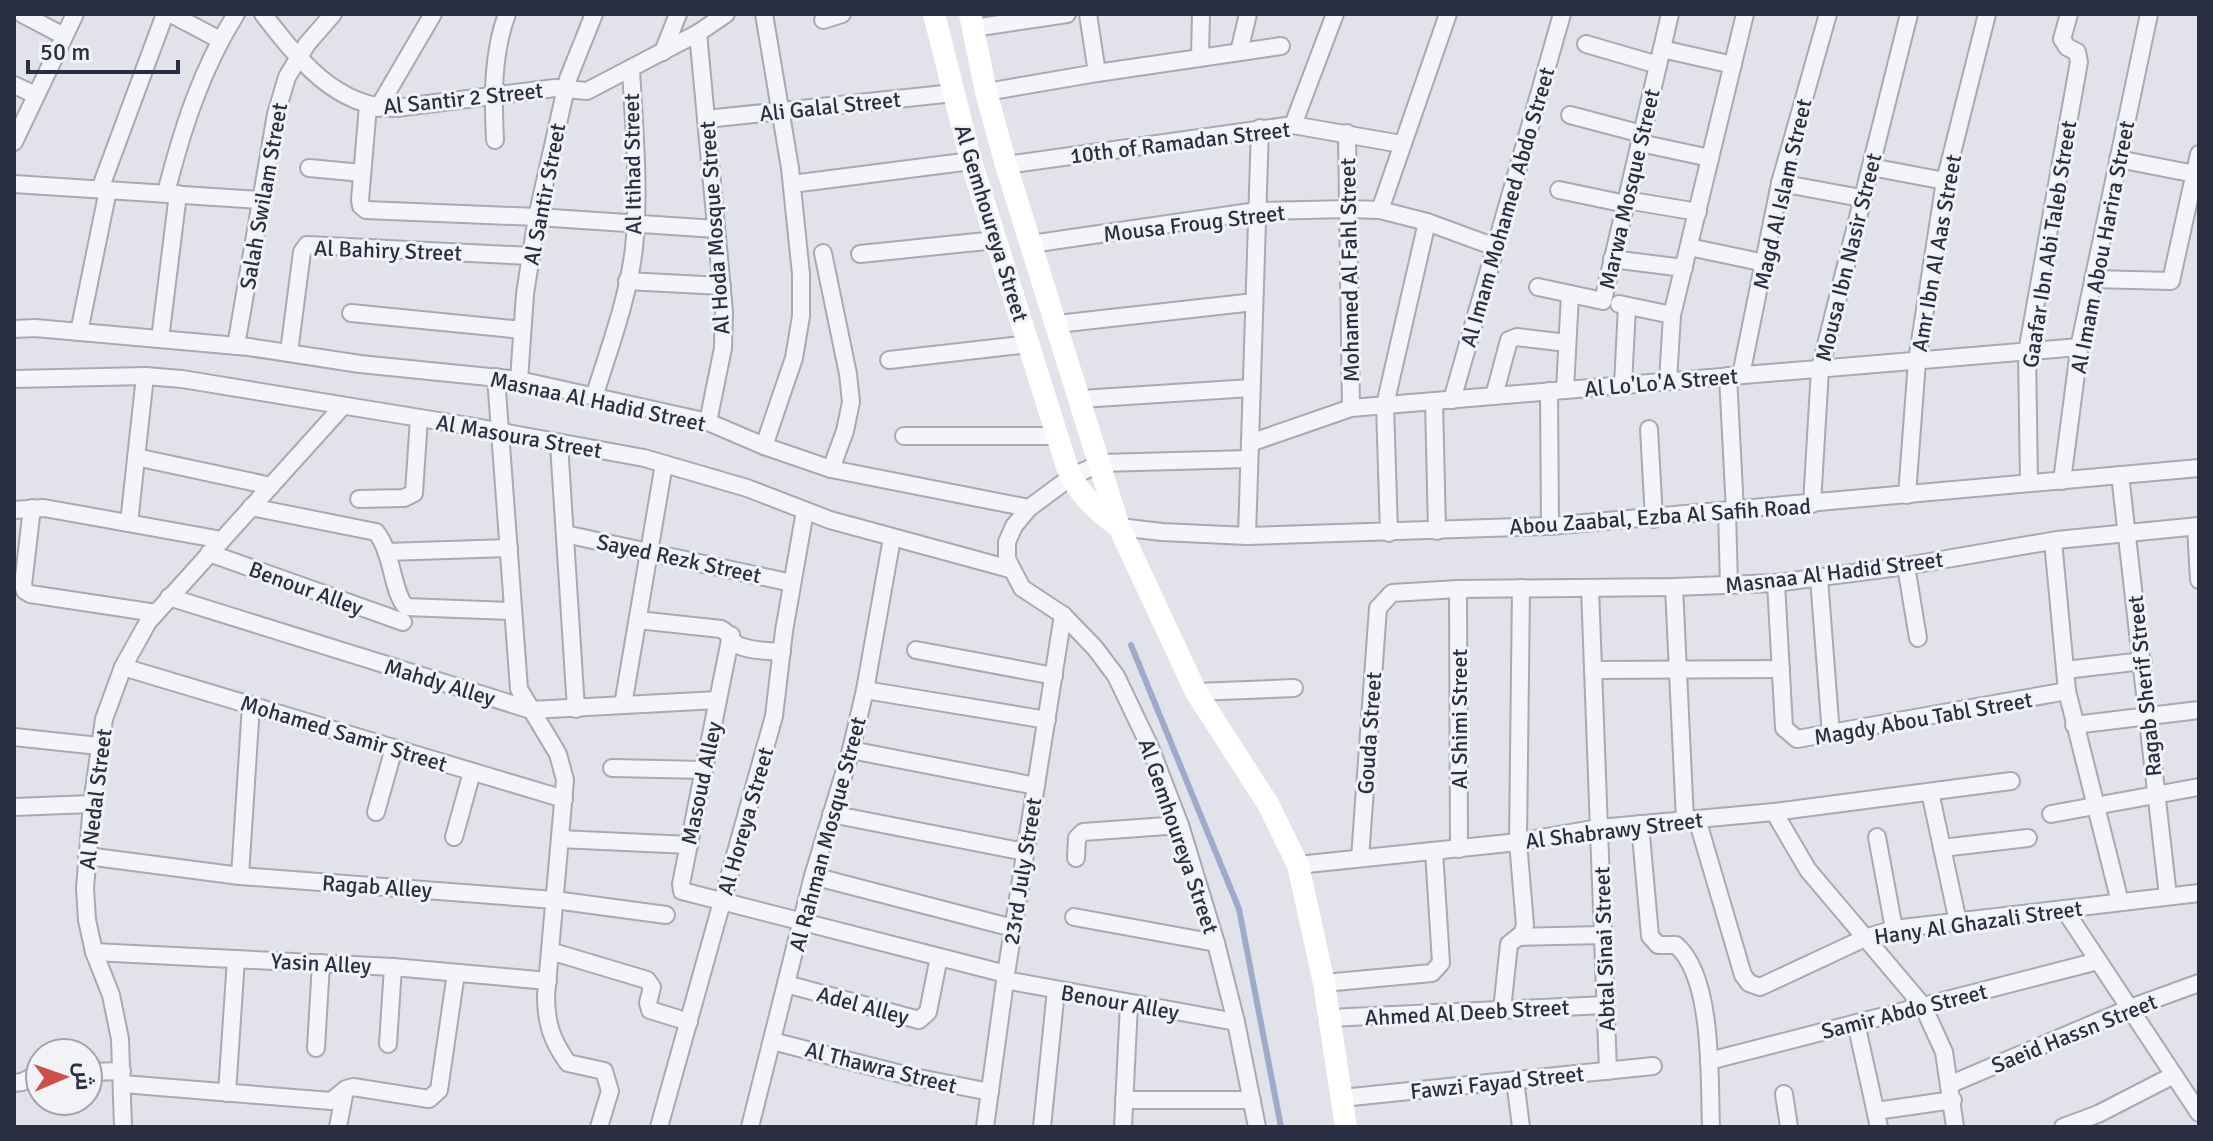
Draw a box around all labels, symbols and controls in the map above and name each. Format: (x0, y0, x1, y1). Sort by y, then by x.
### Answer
scale bar (28, 24, 178, 74)
text: 50 m (40, 37, 90, 67)
street label: Al Imam Mohamed Abdo Street (1455, 64, 1560, 350)
street label: Al Santir 2 Street (382, 77, 545, 120)
street label: Ali Galal Street (758, 86, 902, 127)
street label: Marwa Mosque Street (1593, 86, 1666, 292)
street label: Al Itihad Street (618, 93, 647, 235)
street label: Magd Al Islam Street (1747, 96, 1818, 292)
street label: Salah Swilam Street (234, 100, 293, 292)
street label: 10th of Ramadan Street (1068, 116, 1292, 169)
street label: Gaafar Ibn Abi Taleb Street (2017, 118, 2082, 370)
street label: Al Imam Abou Harira Street (2065, 118, 2140, 376)
street label: Al Hoda Mosque Street (694, 120, 735, 336)
street label: Al Santir Street (518, 121, 572, 267)
street label: Al Gemhoureya Street (949, 121, 1034, 325)
street label: Mousa Ibn Nasir Street (1810, 150, 1888, 364)
street label: Amr Ibn Al Aas Street (1906, 152, 1967, 354)
street label: Mohamed Al Fahl Street (1334, 157, 1365, 382)
street label: Mousa Froug Street (1102, 199, 1287, 248)
street label: Al Bahiry Street (314, 234, 463, 267)
street label: Al Lo'Lo'A Street (1583, 362, 1739, 403)
street label: Masnaa Al Hadid Street (488, 365, 708, 438)
street label: Al Masoura Street (434, 409, 604, 464)
street label: Abou Zaabal, Ezba Al Safih Road (1508, 492, 1812, 541)
street label: Sayed Rezk Street (594, 528, 764, 589)
street label: Masnaa Al Hadid Street (1723, 546, 1945, 599)
street label: Benour Alley (245, 555, 367, 622)
street label: Ragab Sherif Street (2122, 594, 2167, 778)
street label: Al Shimi Street (1446, 649, 1473, 789)
street label: Mahdy Alley (381, 653, 499, 712)
street label: Gouda Street (1352, 671, 1387, 795)
street label: Magdy Abou Tabl Street (1812, 686, 2035, 751)
street label: Mohamed Samir Street (237, 689, 451, 778)
street label: Al Rahman Mosque Street (783, 714, 872, 954)
street label: Masoud Alley (675, 718, 728, 847)
street label: Al Nedal Street (73, 727, 118, 871)
street label: Al Gemhoureya Street (1132, 735, 1225, 937)
street label: Al Horeya Street (711, 744, 780, 898)
street label: 23rd July Street (998, 795, 1048, 947)
street label: Al Shabrawy Street (1524, 806, 1705, 855)
street label: Abtal Sinai Street (1588, 866, 1621, 1032)
street label: Ragab Alley (321, 869, 434, 904)
street label: Hany Al Ghazali Street (1872, 894, 2084, 950)
street label: Yasin Alley (270, 947, 373, 980)
street label: Samir Abdo Street (1818, 978, 1990, 1045)
street label: Benour Alley (1059, 979, 1182, 1026)
street label: Adel Alley (814, 980, 912, 1031)
street label: Saeid Hassn Street (1987, 988, 2161, 1079)
street label: Ahmed Al Deeb Street (1364, 994, 1570, 1031)
street label: Al Thawra Street (802, 1036, 960, 1099)
north arrow (24, 1037, 104, 1117)
street label: Fawzi Fayad Street (1409, 1060, 1586, 1105)
text: ش (70, 1062, 97, 1091)

